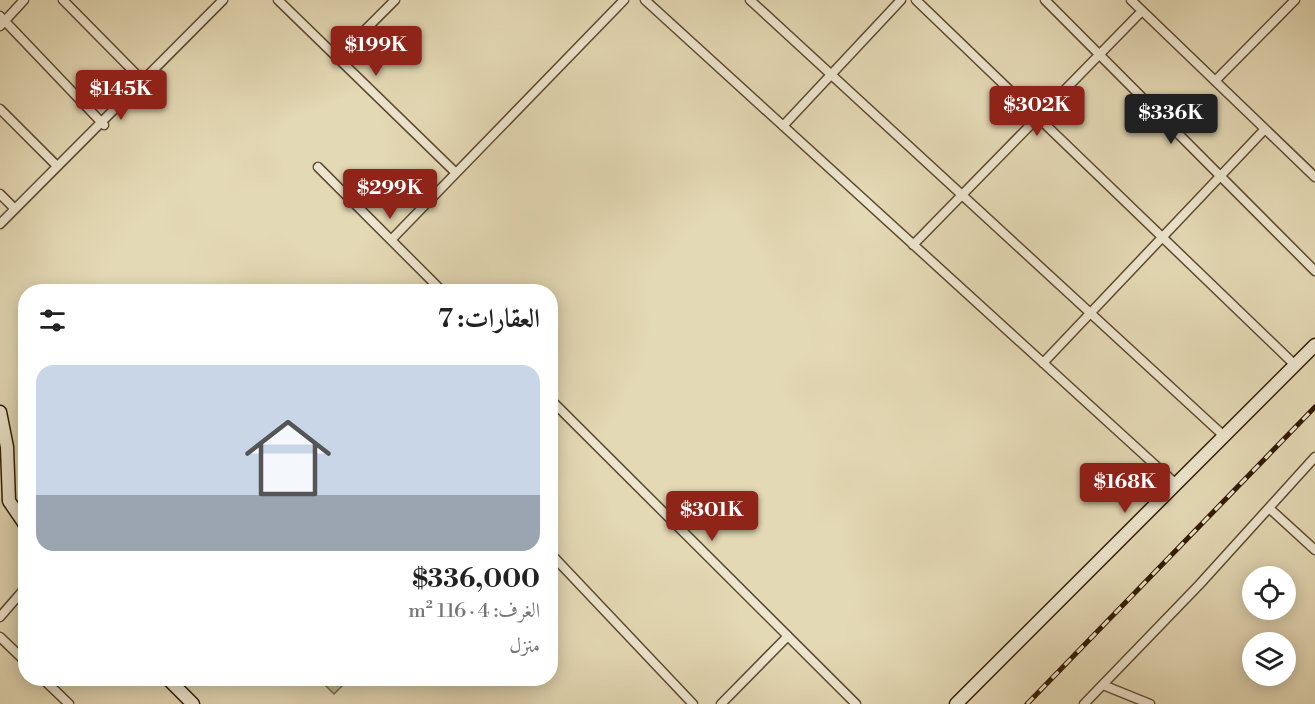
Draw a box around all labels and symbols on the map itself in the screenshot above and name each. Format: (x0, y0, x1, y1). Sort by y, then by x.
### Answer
pin: $199K (334, 26, 418, 77)
pin: $145K (79, 70, 163, 121)
pin: $302K (995, 86, 1079, 137)
pin: $336K (1129, 94, 1213, 145)
pin: $299K (348, 169, 432, 220)
pin: $168K (1083, 463, 1167, 514)
pin: $301K (670, 491, 754, 542)

